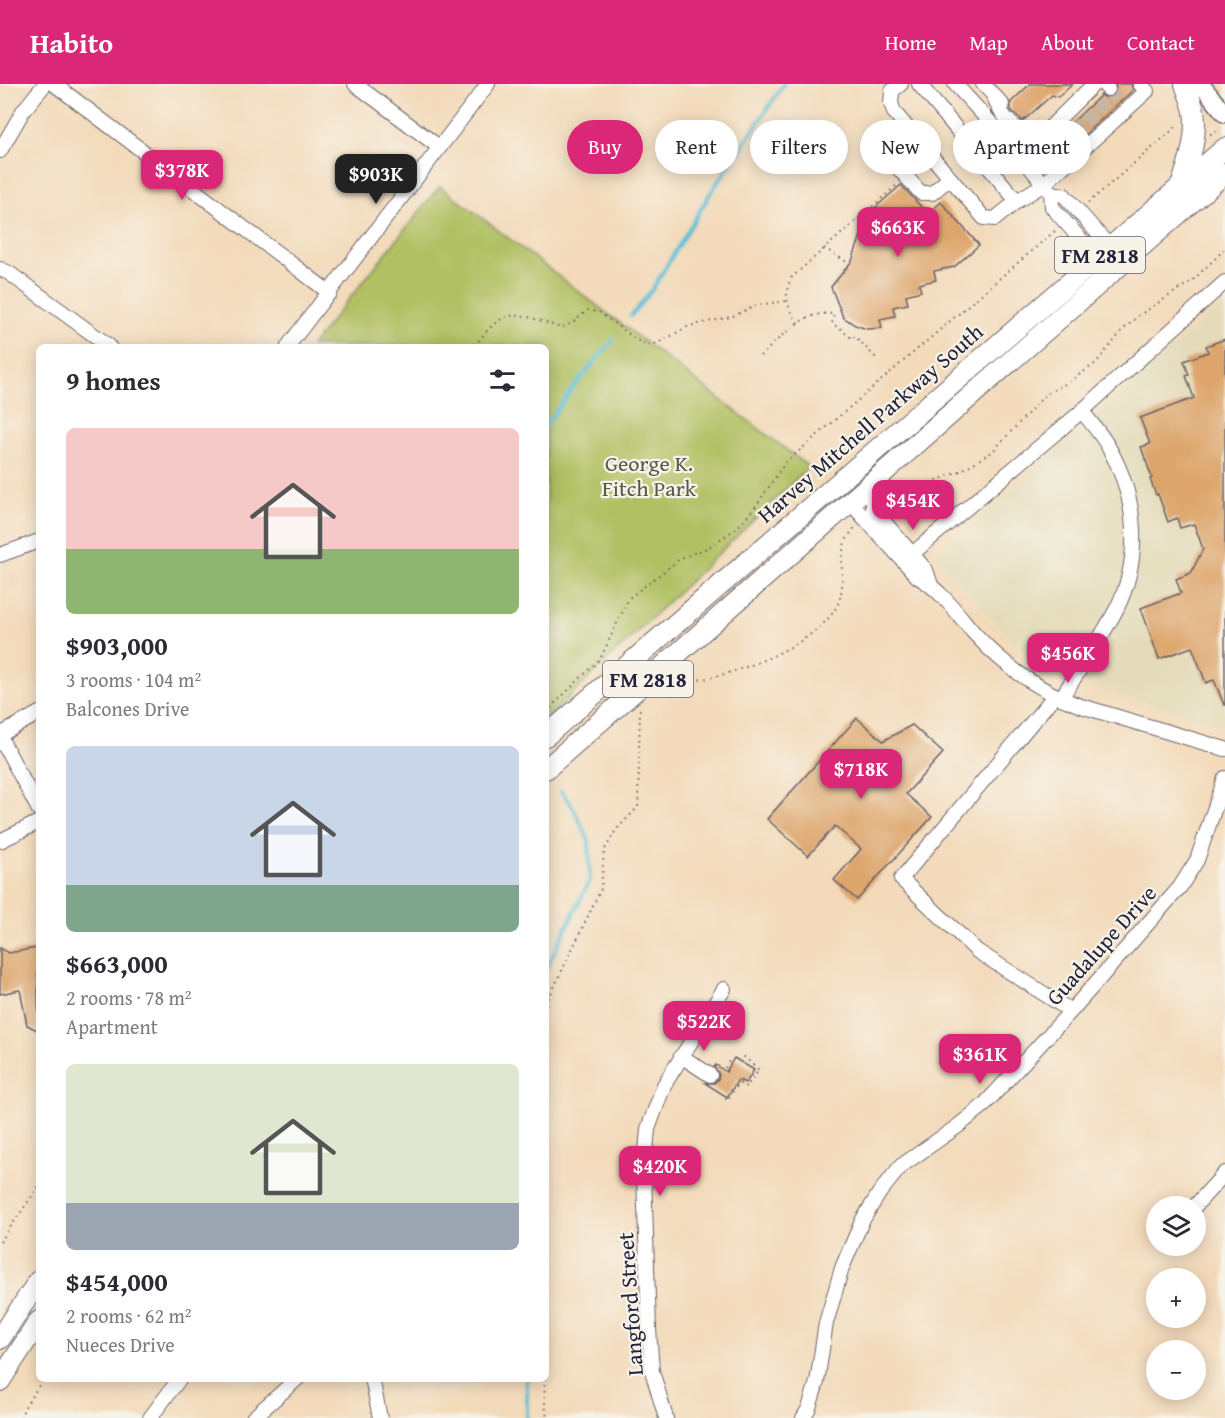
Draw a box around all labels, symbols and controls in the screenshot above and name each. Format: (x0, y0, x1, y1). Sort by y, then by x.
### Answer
text: Habito (30, 22, 113, 63)
text: Home (885, 27, 936, 58)
text: Map (969, 27, 1008, 58)
text: About (1041, 27, 1094, 58)
text: Contact (1127, 27, 1195, 58)
chip: Buy (567, 120, 643, 174)
chip: Rent (655, 120, 738, 174)
chip: Filters (750, 120, 848, 174)
chip: New (860, 120, 941, 174)
chip: Apartment (953, 120, 1091, 174)
pin: $378K (140, 150, 224, 201)
pin: $903K (334, 154, 418, 205)
text: $378K (155, 155, 209, 184)
text: $903K (349, 159, 403, 188)
pin: $663K (856, 207, 940, 258)
text: $663K (871, 212, 925, 241)
road number: FM 2818 (1055, 237, 1145, 273)
street label: Harvey Mitchell Parkway South (750, 315, 990, 530)
text: 9 homes (66, 361, 161, 400)
icon: filters (486, 364, 519, 397)
park label: George K. Fitch Park (602, 447, 697, 504)
icon: home (239, 467, 347, 575)
pin: $454K (871, 480, 955, 531)
text: $454K (886, 485, 940, 514)
text: $903,000 (66, 626, 168, 665)
pin: $456K (1026, 633, 1110, 684)
text: $456K (1041, 638, 1095, 667)
road number: FM 2818 (603, 661, 693, 697)
text: 3 rooms · 104 m² (66, 665, 201, 694)
text: Balcones Drive (66, 694, 189, 723)
pin: $718K (819, 749, 903, 800)
text: $718K (834, 754, 888, 783)
icon: home (239, 785, 347, 893)
street label: Guadalupe Drive (1038, 878, 1164, 1012)
text: $663,000 (66, 944, 168, 983)
text: 2 rooms · 78 m² (66, 983, 192, 1012)
pin: $522K (662, 1001, 746, 1052)
text: $522K (677, 1006, 731, 1035)
text: Apartment (66, 1012, 158, 1041)
pin: $361K (938, 1034, 1022, 1085)
text: $361K (953, 1039, 1007, 1068)
icon: home (239, 1103, 347, 1211)
pin: $420K (618, 1146, 702, 1197)
text: $420K (633, 1151, 687, 1180)
map controls (1146, 1196, 1206, 1400)
button: layers (1146, 1196, 1206, 1256)
street label: Langford Street (609, 1231, 651, 1377)
text: $454,000 (66, 1262, 168, 1301)
button: + (1146, 1268, 1206, 1328)
text: 2 rooms · 62 m² (66, 1301, 192, 1330)
text: Nueces Drive (66, 1330, 175, 1359)
button: − (1146, 1340, 1206, 1400)

